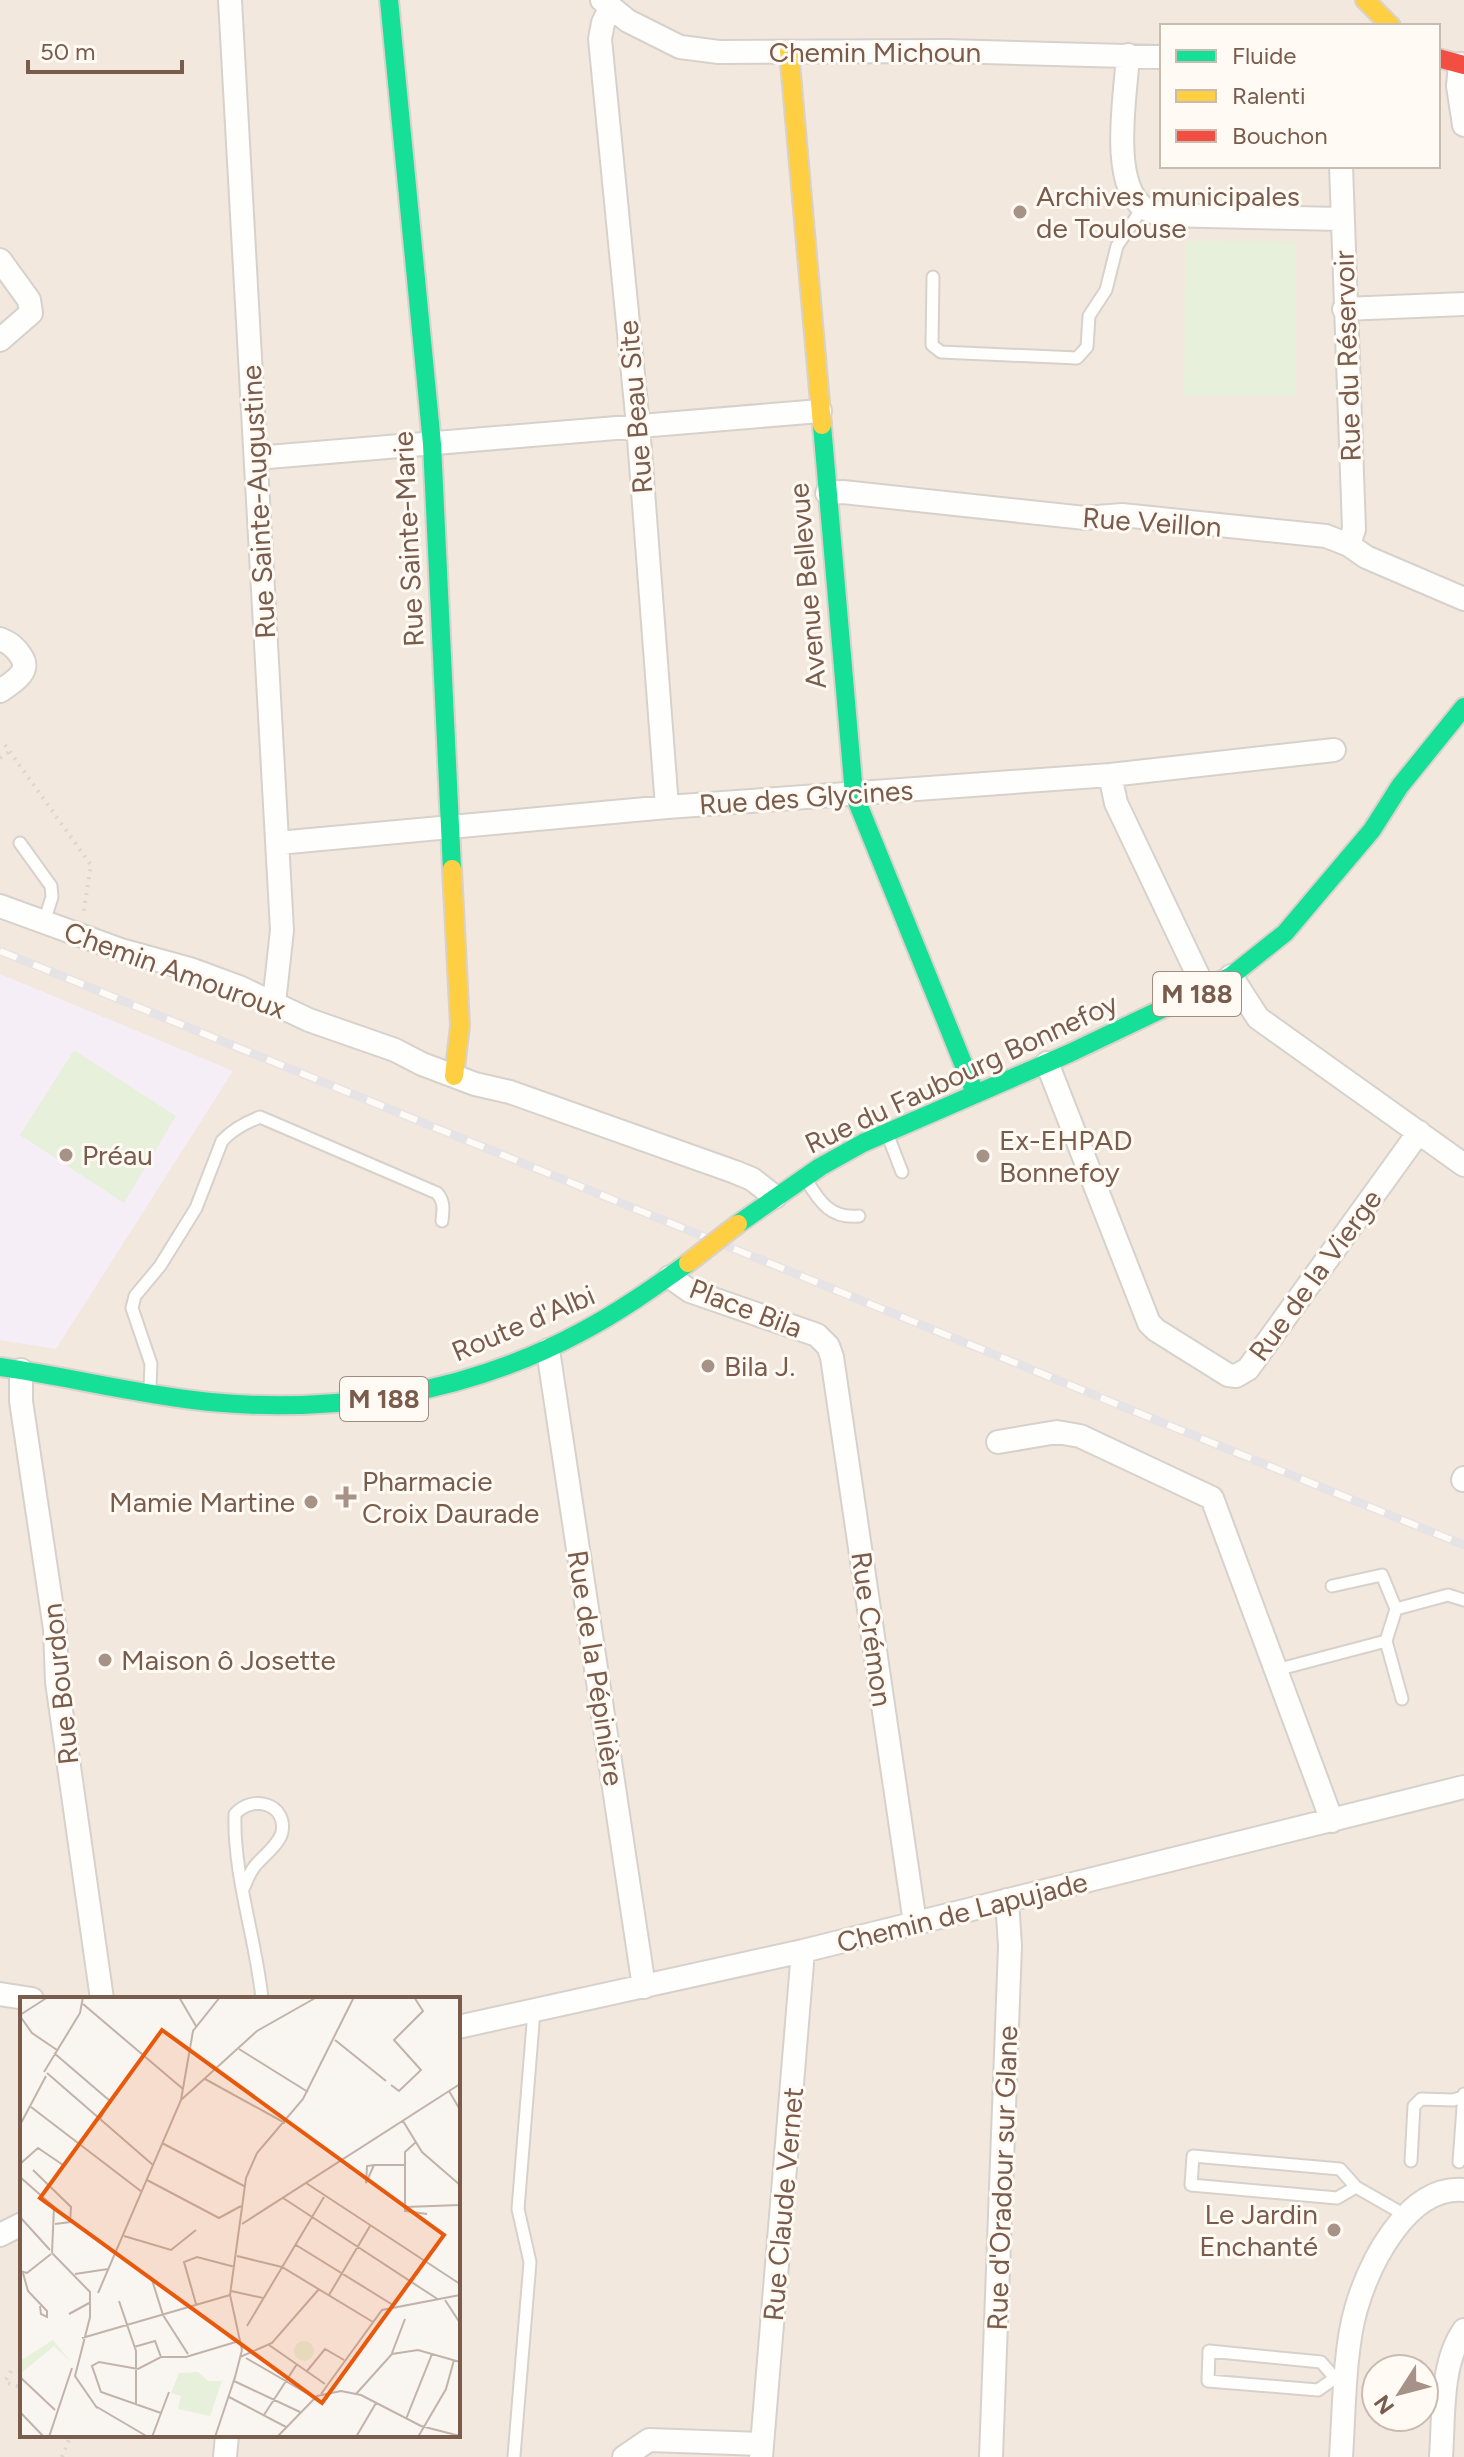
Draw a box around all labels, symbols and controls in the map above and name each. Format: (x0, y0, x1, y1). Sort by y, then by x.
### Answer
scale bar (28, 24, 182, 74)
legend (1160, 24, 1440, 168)
street label: Chemin Michoun (769, 35, 981, 69)
text: 50 m (40, 37, 96, 66)
text: Fluide (1232, 41, 1296, 70)
text: Ralenti (1232, 81, 1306, 110)
text: Bouchon (1232, 121, 1328, 150)
place label: Archives municipales de Toulouse (1036, 179, 1300, 245)
marker: Archives municipales de Toulouse (1011, 203, 1029, 221)
street label: Rue du Réservoir (1326, 249, 1368, 462)
street label: Rue Beau Site (610, 319, 660, 495)
street label: Rue Sainte-Augustine (234, 364, 282, 640)
street label: Rue Sainte-Marie (385, 430, 431, 648)
street label: Avenue Bellevue (781, 482, 833, 690)
street label: Rue Veillon (1081, 500, 1223, 544)
street label: Rue des Glycines (698, 773, 914, 821)
street label: Chemin Amouroux (60, 914, 291, 1026)
road number: M 188 (1153, 972, 1241, 1016)
street label: Rue du Faubourg Bonnefoy (799, 985, 1123, 1160)
place label: Ex-EHPAD Bonnefoy (999, 1123, 1133, 1189)
place label: Préau (82, 1138, 153, 1172)
marker: Préau (57, 1146, 75, 1164)
marker: Ex-EHPAD Bonnefoy (974, 1147, 992, 1165)
street label: Rue de la Vierge (1241, 1183, 1389, 1367)
street label: Place Bila (685, 1271, 807, 1345)
street label: Route d'Albi (446, 1278, 600, 1368)
place label: Bila J. (724, 1349, 795, 1383)
marker: Bila J. (699, 1357, 717, 1375)
road number: M 188 (340, 1377, 428, 1421)
place label: Pharmacie Croix Daurade (362, 1464, 539, 1530)
place label: Mamie Martine (109, 1485, 295, 1519)
marker: Pharmacie Croix Daurade (337, 1488, 355, 1506)
marker: Mamie Martine (302, 1493, 320, 1511)
street label: Rue de la Pépinière (561, 1548, 631, 1788)
street label: Rue Crémon (844, 1549, 900, 1709)
street label: Rue Bourdon (35, 1602, 85, 1766)
place label: Maison ô Josette (121, 1643, 336, 1677)
marker: Maison ô Josette (96, 1651, 114, 1669)
street label: Chemin de Lapujade (833, 1864, 1091, 1960)
inset map (20, 1997, 460, 2437)
street label: Rue d'Oradour sur Glane (980, 2025, 1024, 2331)
street label: Rue Claude Vernet (756, 2086, 810, 2322)
place label: Le Jardin Enchanté (1199, 2197, 1318, 2263)
marker: Le Jardin Enchanté (1325, 2221, 1343, 2239)
north arrow (1360, 2353, 1440, 2433)
text: N (1368, 2390, 1400, 2419)

